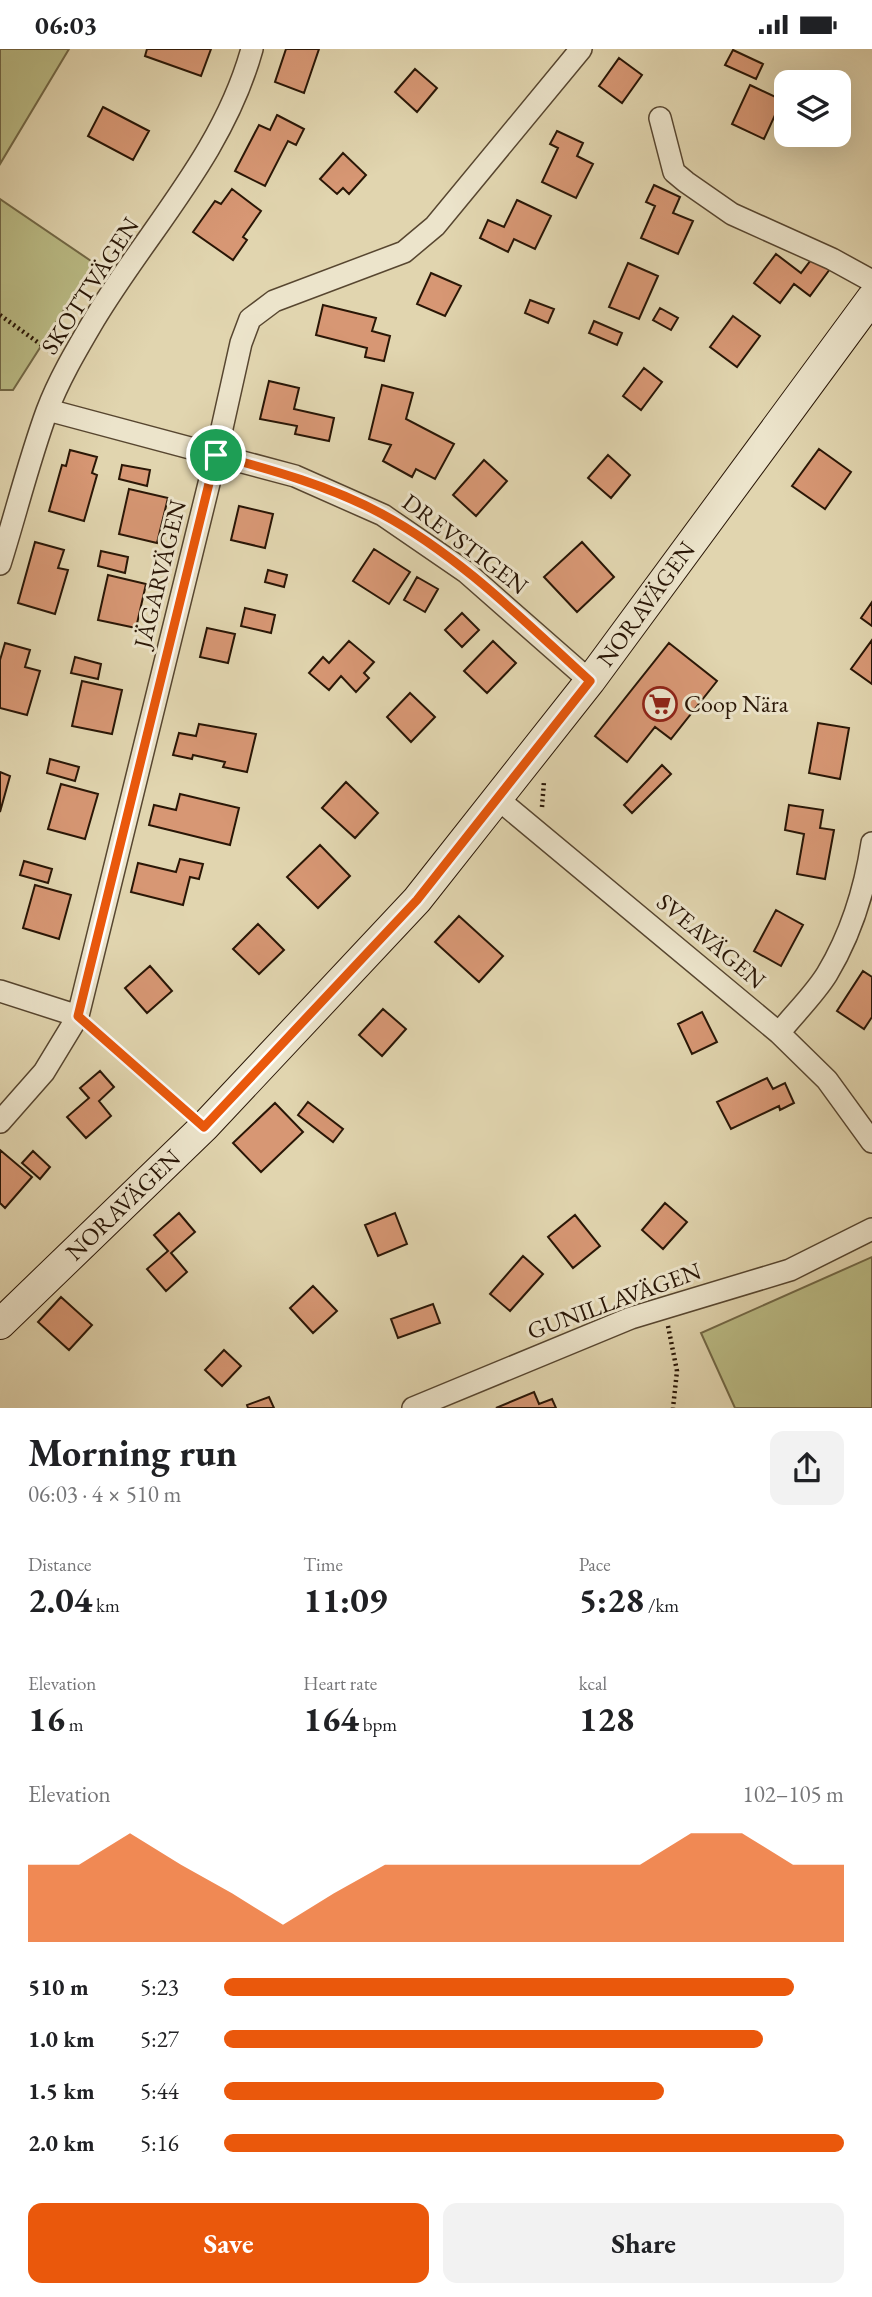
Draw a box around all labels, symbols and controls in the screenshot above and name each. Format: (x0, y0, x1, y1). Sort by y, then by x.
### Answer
text: 06:03 (35, 8, 97, 42)
map controls (774, 70, 851, 147)
button: layers (774, 70, 851, 147)
street label: SKOTTVÄGEN (34, 211, 145, 360)
pin (186, 425, 246, 485)
icon: arrive (197, 436, 235, 474)
street label: DREVSTIGEN (396, 486, 534, 601)
street label: JÄGARVÄGEN (126, 497, 193, 653)
street label: NORAVÄGEN (590, 535, 702, 673)
supermarket icon: Coop Nära (641, 685, 679, 723)
place label: Coop Nära (684, 688, 789, 719)
street label: SVEAVÄGEN (650, 886, 772, 995)
street label: NORAVÄGEN (59, 1142, 186, 1267)
street label: GUNILLAVÄGEN (523, 1255, 705, 1346)
text: Morning run (28, 1428, 237, 1477)
button: share (770, 1431, 844, 1505)
text: 06:03 · 4 × 510 m (28, 1479, 181, 1509)
text: Distance (28, 1552, 91, 1577)
text: Time (303, 1552, 343, 1577)
text: Pace (579, 1552, 611, 1577)
text: 2.04 (28, 1577, 92, 1622)
text: 11:09 (303, 1577, 387, 1622)
text: 5:28 (579, 1577, 644, 1622)
text: km (92, 1593, 120, 1618)
text: /km (644, 1593, 679, 1618)
text: Elevation (28, 1671, 96, 1696)
text: Heart rate (303, 1671, 377, 1696)
text: kcal (579, 1671, 607, 1696)
text: 16 (28, 1696, 65, 1741)
text: 164 (303, 1696, 359, 1741)
text: 128 (579, 1696, 634, 1741)
text: m (65, 1712, 84, 1737)
text: bpm (359, 1712, 397, 1737)
text: Elevation (28, 1779, 111, 1809)
text: 102–105 m (743, 1779, 844, 1809)
text: 510 m (28, 1972, 89, 2002)
text: 5:23 (140, 1972, 179, 2002)
text: 1.0 km (28, 2024, 95, 2054)
text: 5:27 (140, 2024, 179, 2054)
text: 1.5 km (28, 2076, 95, 2106)
text: 5:44 (140, 2076, 179, 2106)
text: 2.0 km (28, 2128, 95, 2158)
text: 5:16 (140, 2128, 179, 2158)
button: Save (28, 2203, 429, 2283)
button: Share (443, 2203, 844, 2283)

